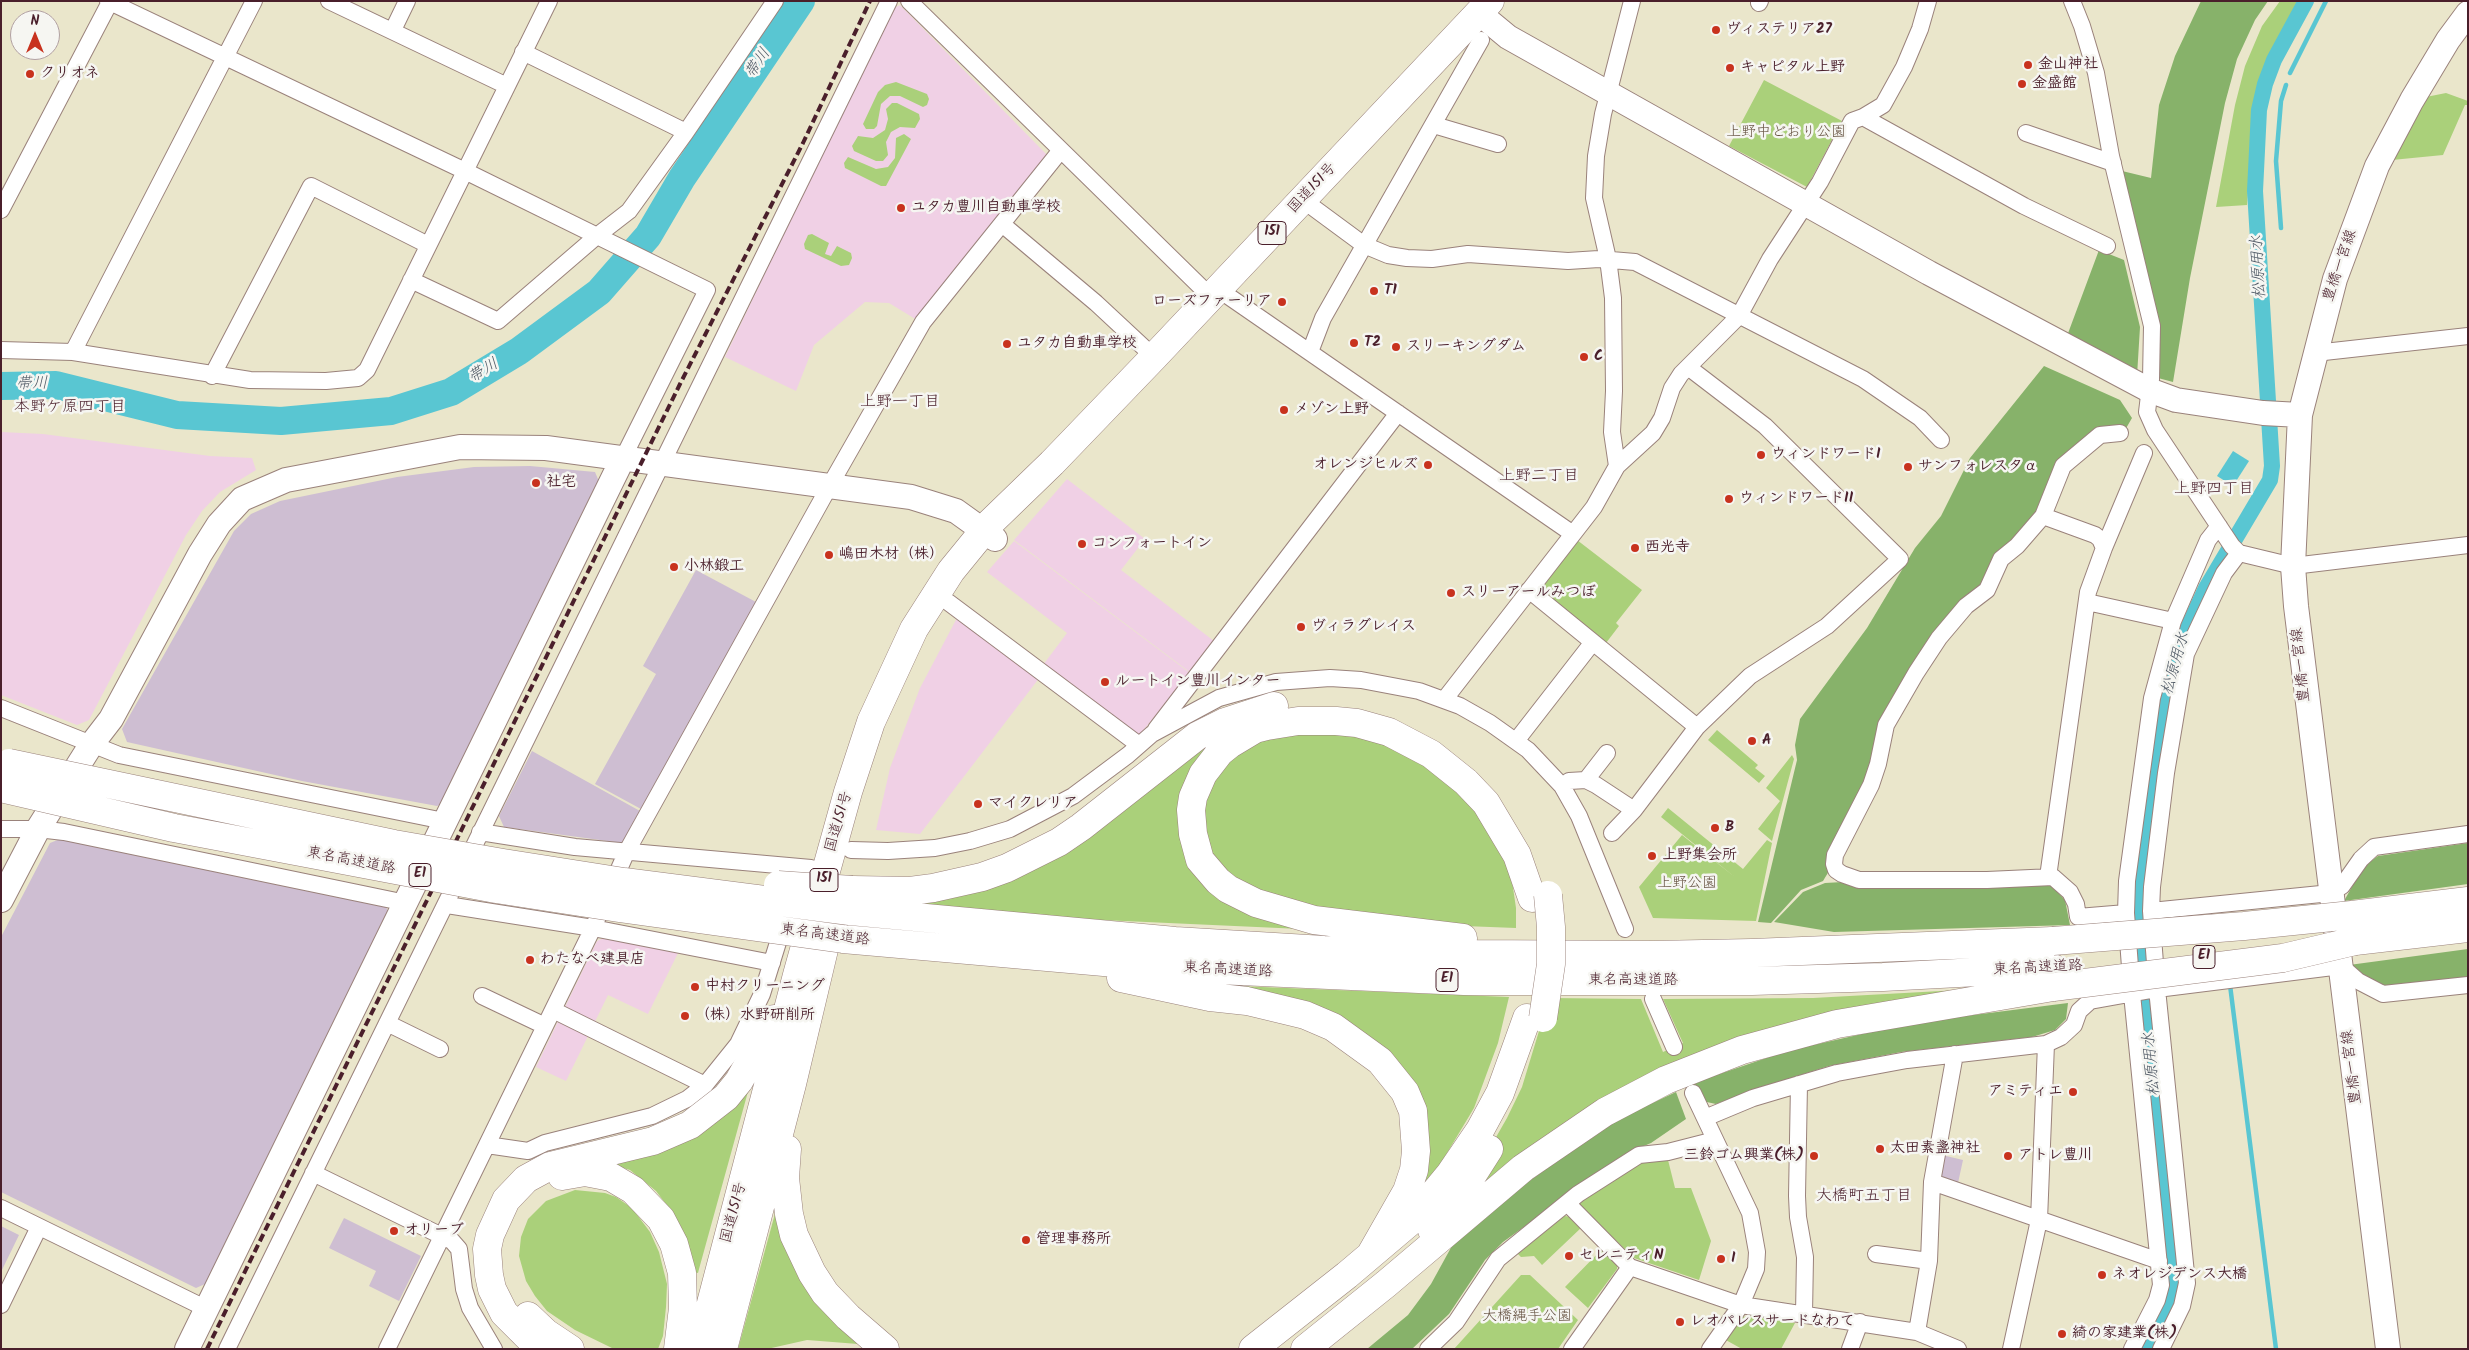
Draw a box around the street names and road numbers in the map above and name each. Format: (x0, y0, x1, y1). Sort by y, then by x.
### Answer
street label: 国道151号 (1285, 160, 1341, 218)
road number: 151 (1258, 222, 1286, 244)
street label: 豊橋一宮線 (2320, 228, 2362, 304)
street label: 豊橋一宮線 (2289, 627, 2315, 703)
street label: 国道151号 (823, 789, 857, 855)
street label: 東名高速道路 (305, 845, 397, 879)
road number: E1 (409, 864, 431, 886)
road number: 151 (810, 868, 838, 892)
street label: 東名高速道路 (779, 922, 871, 950)
road number: E1 (2193, 946, 2215, 969)
street label: 東名高速道路 (1993, 958, 2083, 980)
street label: 東名高速道路 (1183, 960, 1273, 982)
road number: E1 (1436, 968, 1458, 992)
street label: 東名高速道路 (1588, 972, 1678, 990)
street label: 豊橋一宮線 (2339, 1029, 2367, 1105)
street label: 国道151号 (718, 1180, 752, 1246)

